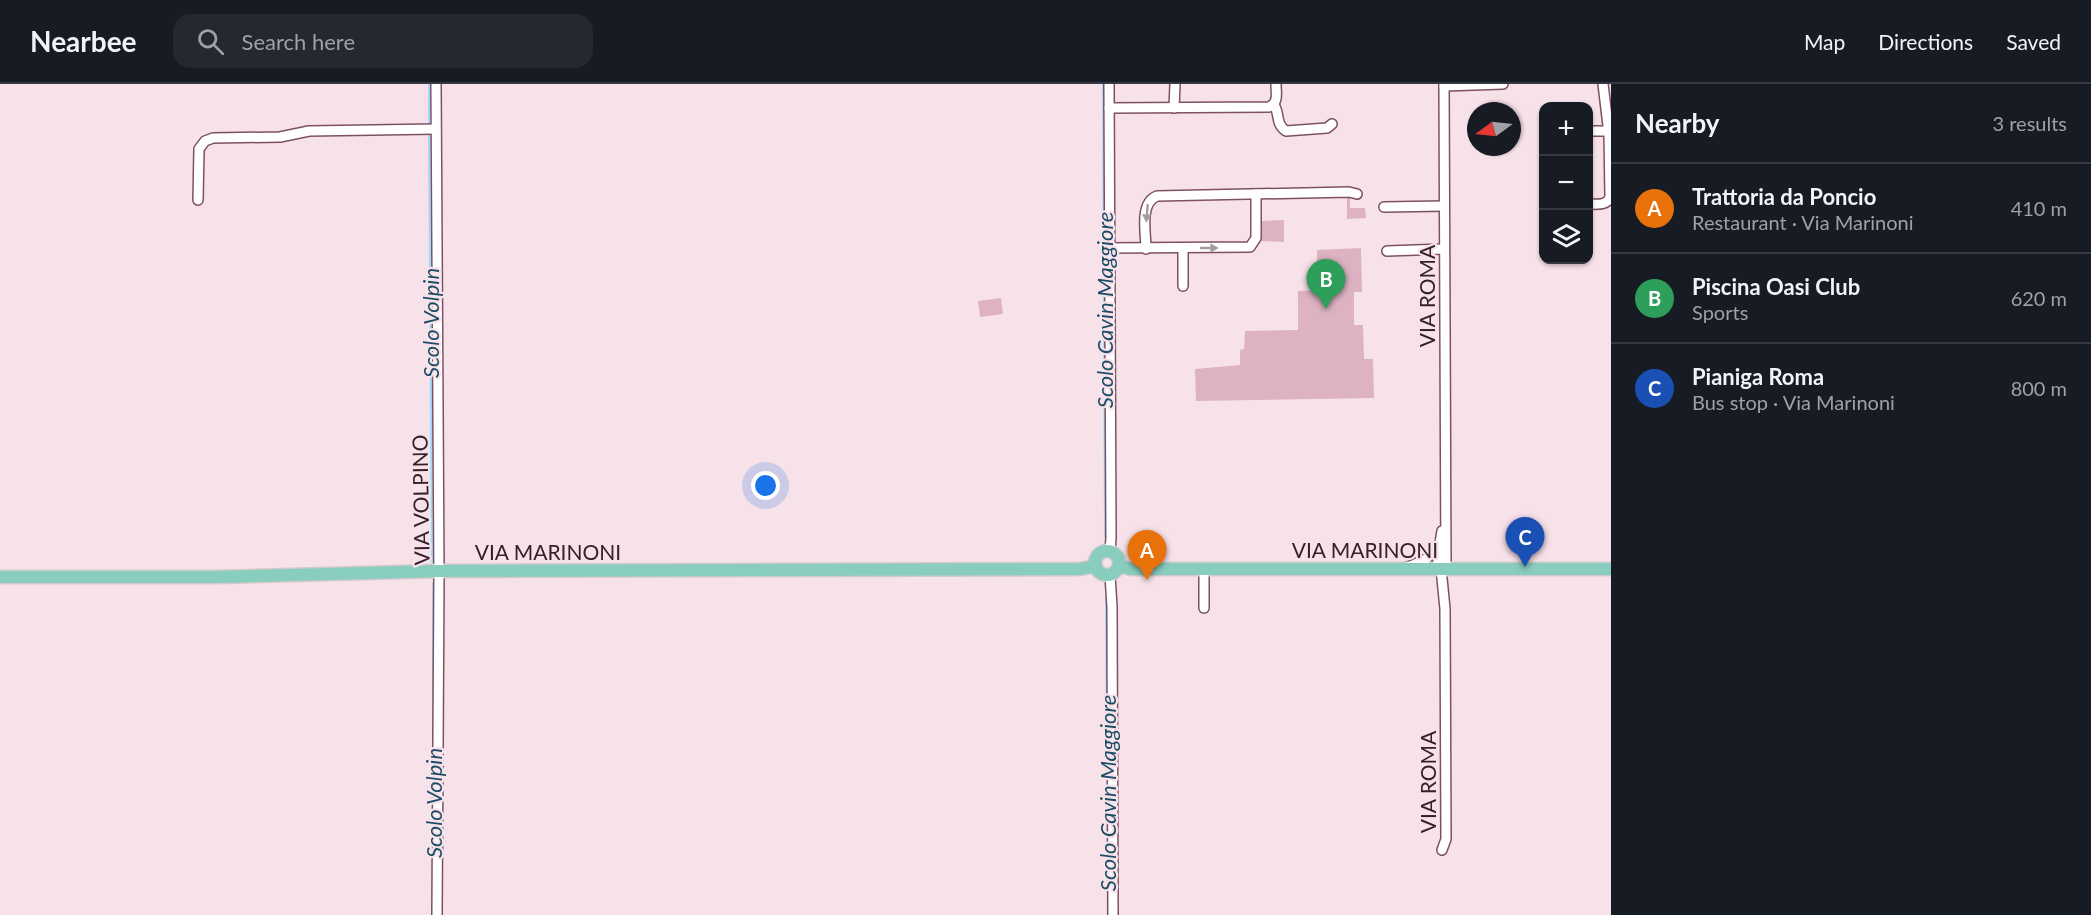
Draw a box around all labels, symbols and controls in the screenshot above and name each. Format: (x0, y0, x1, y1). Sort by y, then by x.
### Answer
search box (173, 14, 593, 68)
text: Nearbee (30, 24, 137, 58)
icon: search (194, 25, 227, 58)
text: Search here (242, 28, 355, 55)
text: Map (1804, 29, 1845, 54)
text: Directions (1878, 29, 1973, 54)
text: Saved (2006, 29, 2061, 54)
north arrow (1467, 102, 1521, 156)
map controls (1539, 102, 1593, 264)
button: + (1539, 102, 1593, 156)
text: Nearby (1635, 107, 1720, 139)
text: 3 results (1992, 111, 2067, 135)
button: − (1539, 156, 1593, 210)
text: Trattoria da Poncio (1692, 183, 1876, 210)
text: A (1648, 196, 1661, 220)
text: 410 m (2011, 196, 2067, 220)
one-way arrow (1142, 204, 1152, 223)
button: layers (1539, 210, 1593, 264)
text: Restaurant · Via Marinoni (1692, 210, 1913, 234)
water label: Scolo Cavin Maggiore (1091, 212, 1118, 408)
one-way arrow (1200, 243, 1219, 253)
street label: VIA ROMA (1414, 244, 1439, 347)
pin: B (1306, 260, 1346, 309)
water label: Scolo Volpin (417, 268, 444, 378)
text: Piscina Oasi Club (1692, 273, 1860, 300)
text: B (1648, 286, 1661, 310)
text: 620 m (2011, 286, 2067, 310)
text: Sports (1692, 300, 1748, 324)
text: Pianiga Roma (1692, 363, 1824, 390)
text: C (1648, 376, 1661, 400)
text: 800 m (2011, 376, 2067, 400)
text: Bus stop · Via Marinoni (1692, 390, 1895, 414)
street label: VIA VOLPINO (406, 434, 434, 566)
your location (751, 471, 780, 500)
pin: C (1506, 518, 1544, 567)
pin: A (1128, 530, 1166, 580)
street label: VIA MARINONI (1292, 537, 1438, 562)
street label: VIA MARINONI (475, 539, 621, 564)
water label: Scolo Cavin Maggiore (1094, 695, 1121, 891)
street label: VIA ROMA (1415, 730, 1440, 833)
water label: Scolo Volpin (420, 748, 447, 858)

